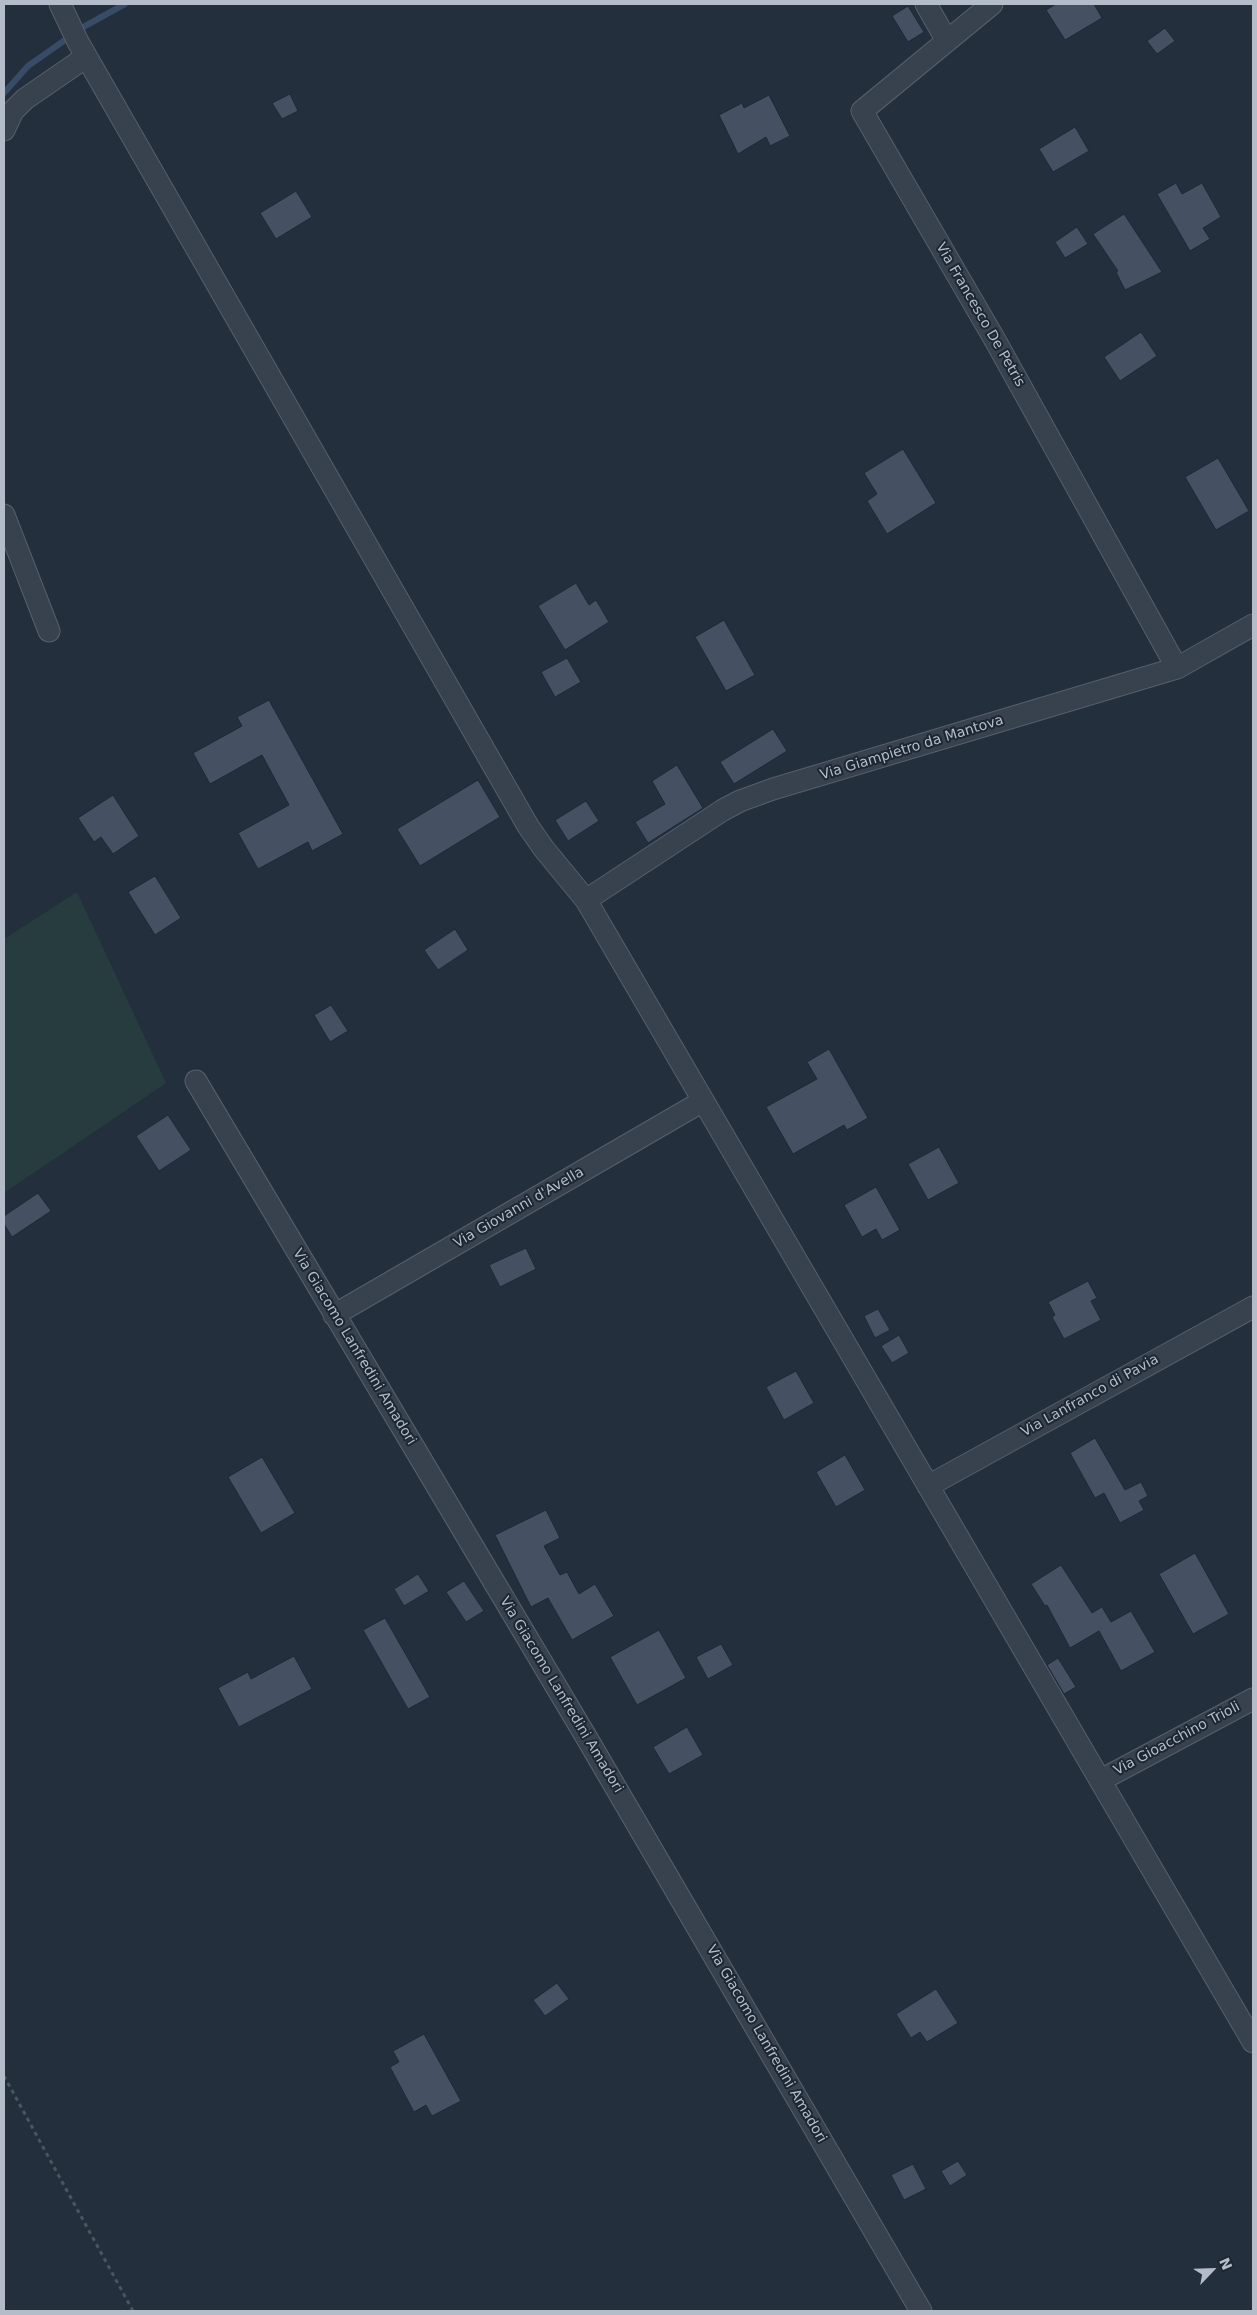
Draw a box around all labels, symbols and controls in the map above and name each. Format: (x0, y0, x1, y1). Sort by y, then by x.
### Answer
street label: Via Francesco De Petris (932, 240, 1028, 390)
street label: Via Giampietro da Mantova (818, 712, 1006, 784)
street label: Via Giovanni d'Avella (451, 1164, 587, 1252)
street label: Via Giacomo Lanfredini Amadori (289, 1246, 419, 1448)
street label: Via Lanfranco di Pavia (1018, 1351, 1162, 1441)
street label: Via Giacomo Lanfredini Amadori (496, 1594, 626, 1796)
street label: Via Gioacchino Trioli (1111, 1699, 1243, 1779)
street label: Via Giacomo Lanfredini Amadori (702, 1942, 830, 2146)
north arrow (1187, 2245, 1237, 2295)
text: N (1216, 2255, 1235, 2273)

